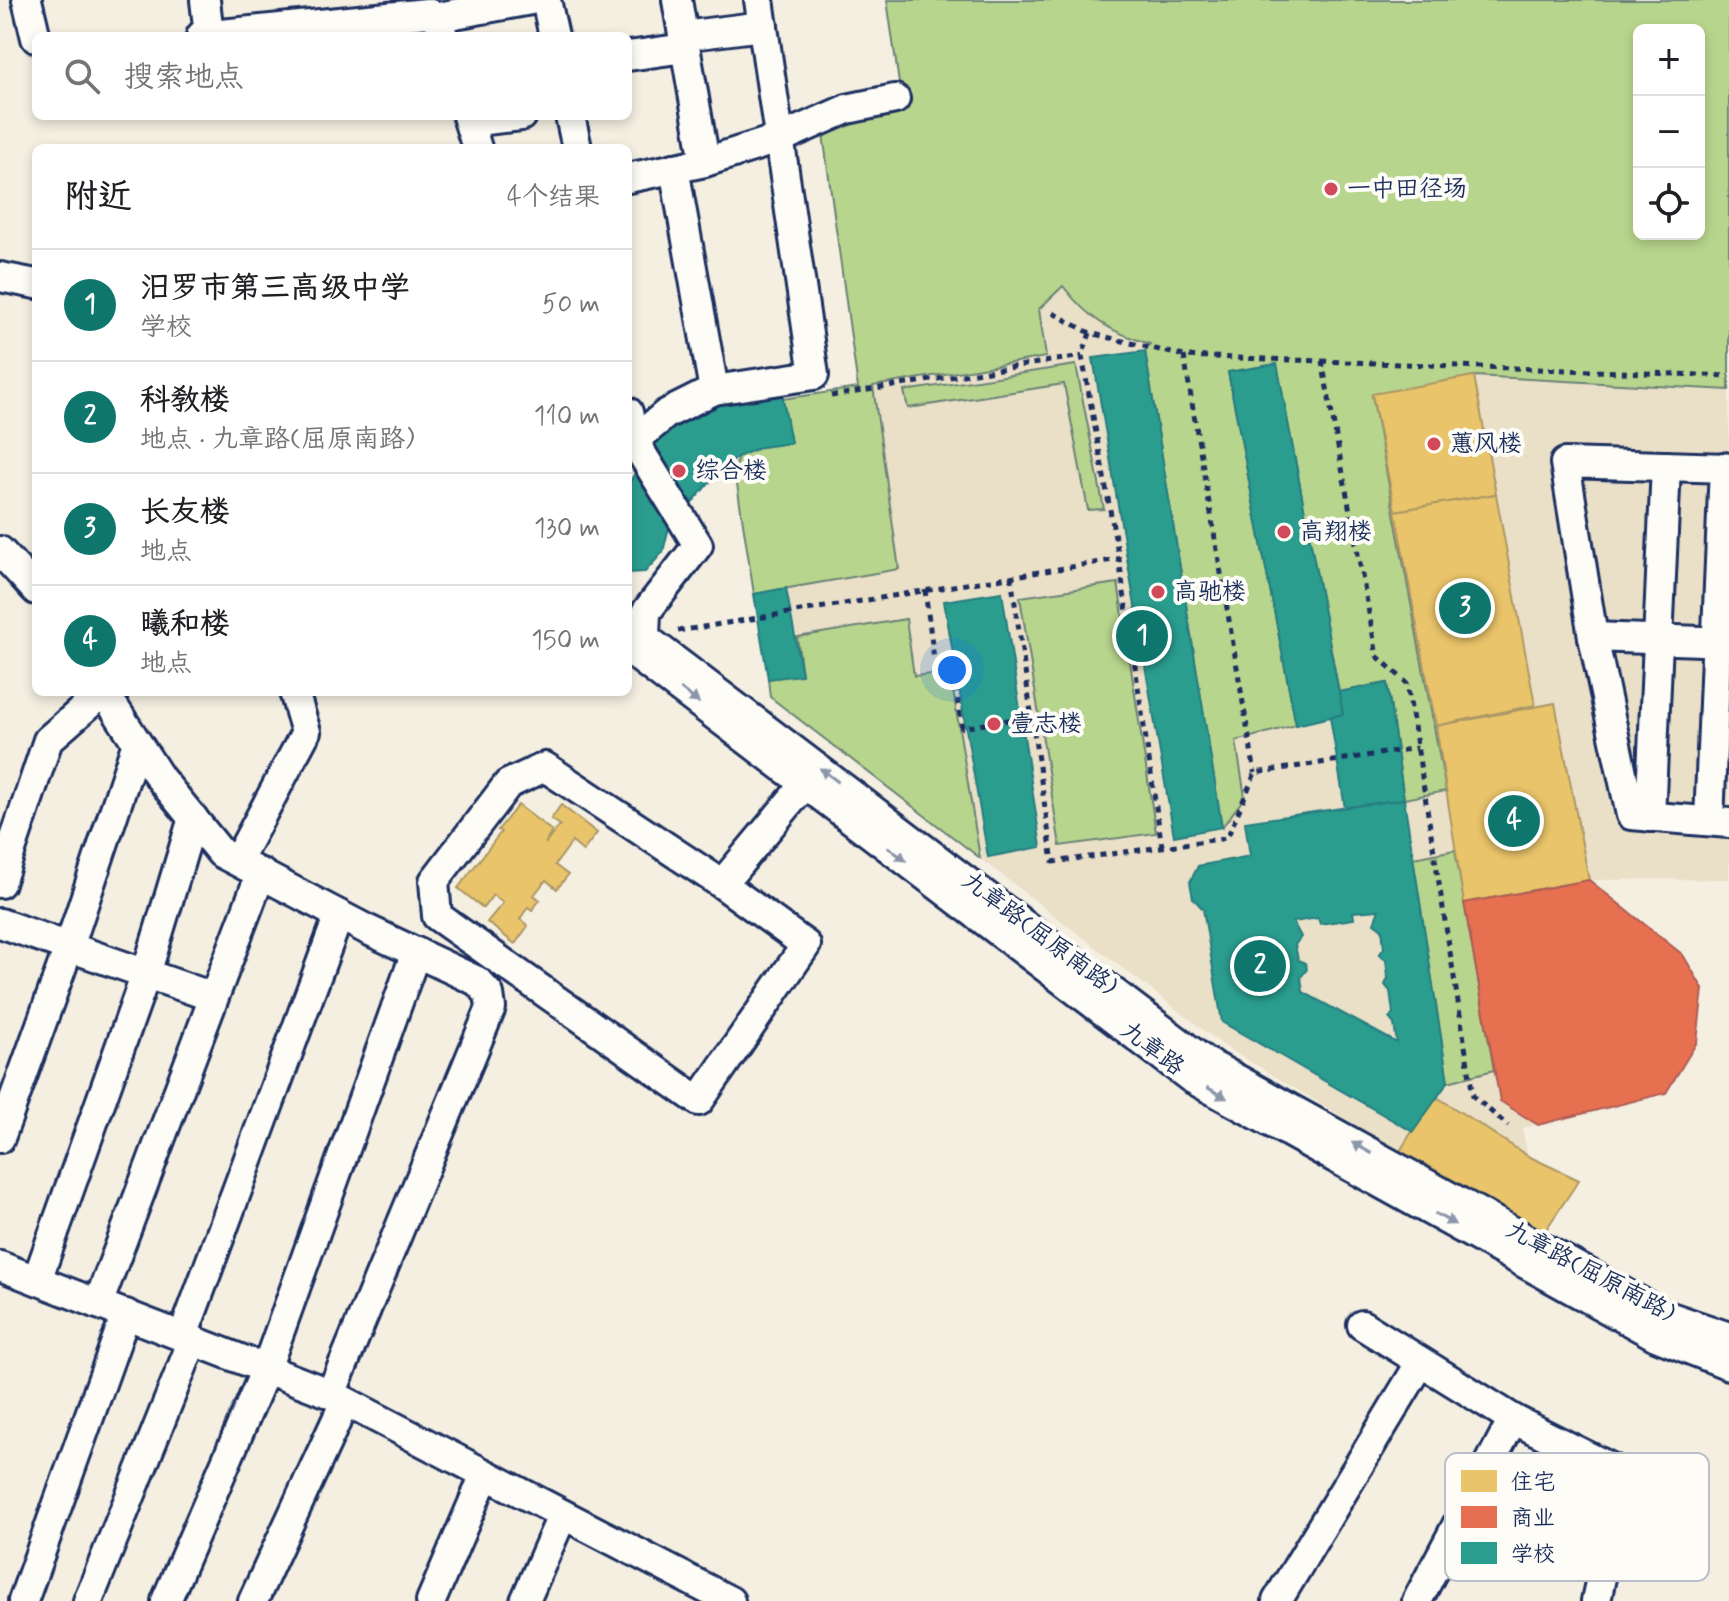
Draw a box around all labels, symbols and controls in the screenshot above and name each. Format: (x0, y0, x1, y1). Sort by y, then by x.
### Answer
map controls (1633, 24, 1705, 240)
button: + (1633, 24, 1705, 96)
search box (32, 32, 632, 120)
icon: search (60, 54, 104, 98)
text: 搜索地点 (124, 58, 244, 97)
button: − (1633, 96, 1705, 168)
button: locate (1633, 168, 1705, 240)
place label: 一中田径场 (1347, 174, 1467, 205)
text: 附近 (64, 175, 132, 220)
marker: 一中田径场 (1322, 180, 1340, 198)
text: 4个结果 (507, 181, 600, 215)
text: 汨罗市第三高级中学 (140, 269, 410, 308)
text: 1 (84, 288, 96, 322)
text: 50 m (542, 288, 600, 322)
text: 学校 (140, 311, 192, 345)
text: 科教楼 (140, 381, 230, 420)
text: 2 (84, 400, 96, 434)
text: 110 m (534, 400, 600, 434)
text: 地点 · 九章路(屈原南路) (140, 423, 414, 457)
place label: 蕙风楼 (1450, 429, 1522, 460)
marker: 蕙风楼 (1425, 435, 1443, 453)
place label: 综合楼 (695, 456, 767, 487)
marker: 综合楼 (670, 462, 688, 480)
text: 长友楼 (140, 493, 230, 532)
text: 3 (84, 512, 96, 546)
text: 130 m (534, 512, 600, 546)
place label: 高翔楼 (1300, 517, 1372, 548)
marker: 高翔楼 (1275, 523, 1293, 541)
text: 地点 (140, 535, 192, 569)
place label: 高驰楼 (1174, 577, 1246, 608)
pin: 3 (1439, 578, 1491, 638)
marker: 高驰楼 (1149, 583, 1167, 601)
text: 曦和楼 (140, 605, 230, 644)
pin: 1 (1116, 606, 1168, 666)
text: 4 (82, 624, 98, 658)
text: 150 m (531, 624, 600, 658)
text: 地点 (140, 647, 192, 681)
your location (932, 650, 972, 690)
one-way arrow (680, 688, 700, 704)
place label: 壹志楼 (1010, 709, 1082, 740)
marker: 壹志楼 (985, 715, 1003, 733)
one-way arrow (819, 767, 839, 783)
pin: 4 (1488, 791, 1540, 851)
one-way arrow (887, 846, 907, 862)
street label: 九章路(屈原南路) (955, 865, 1123, 1003)
pin: 2 (1234, 936, 1286, 996)
street label: 九章路 (1114, 1015, 1190, 1083)
one-way arrow (1206, 1086, 1229, 1100)
one-way arrow (1351, 1141, 1373, 1155)
one-way arrow (1434, 1212, 1456, 1226)
street label: 九章路(屈原南路) (1500, 1214, 1680, 1330)
legend (1445, 1453, 1709, 1581)
text: 住宅 (1511, 1469, 1555, 1497)
text: 商业 (1511, 1505, 1555, 1533)
text: 学校 (1511, 1541, 1555, 1569)

